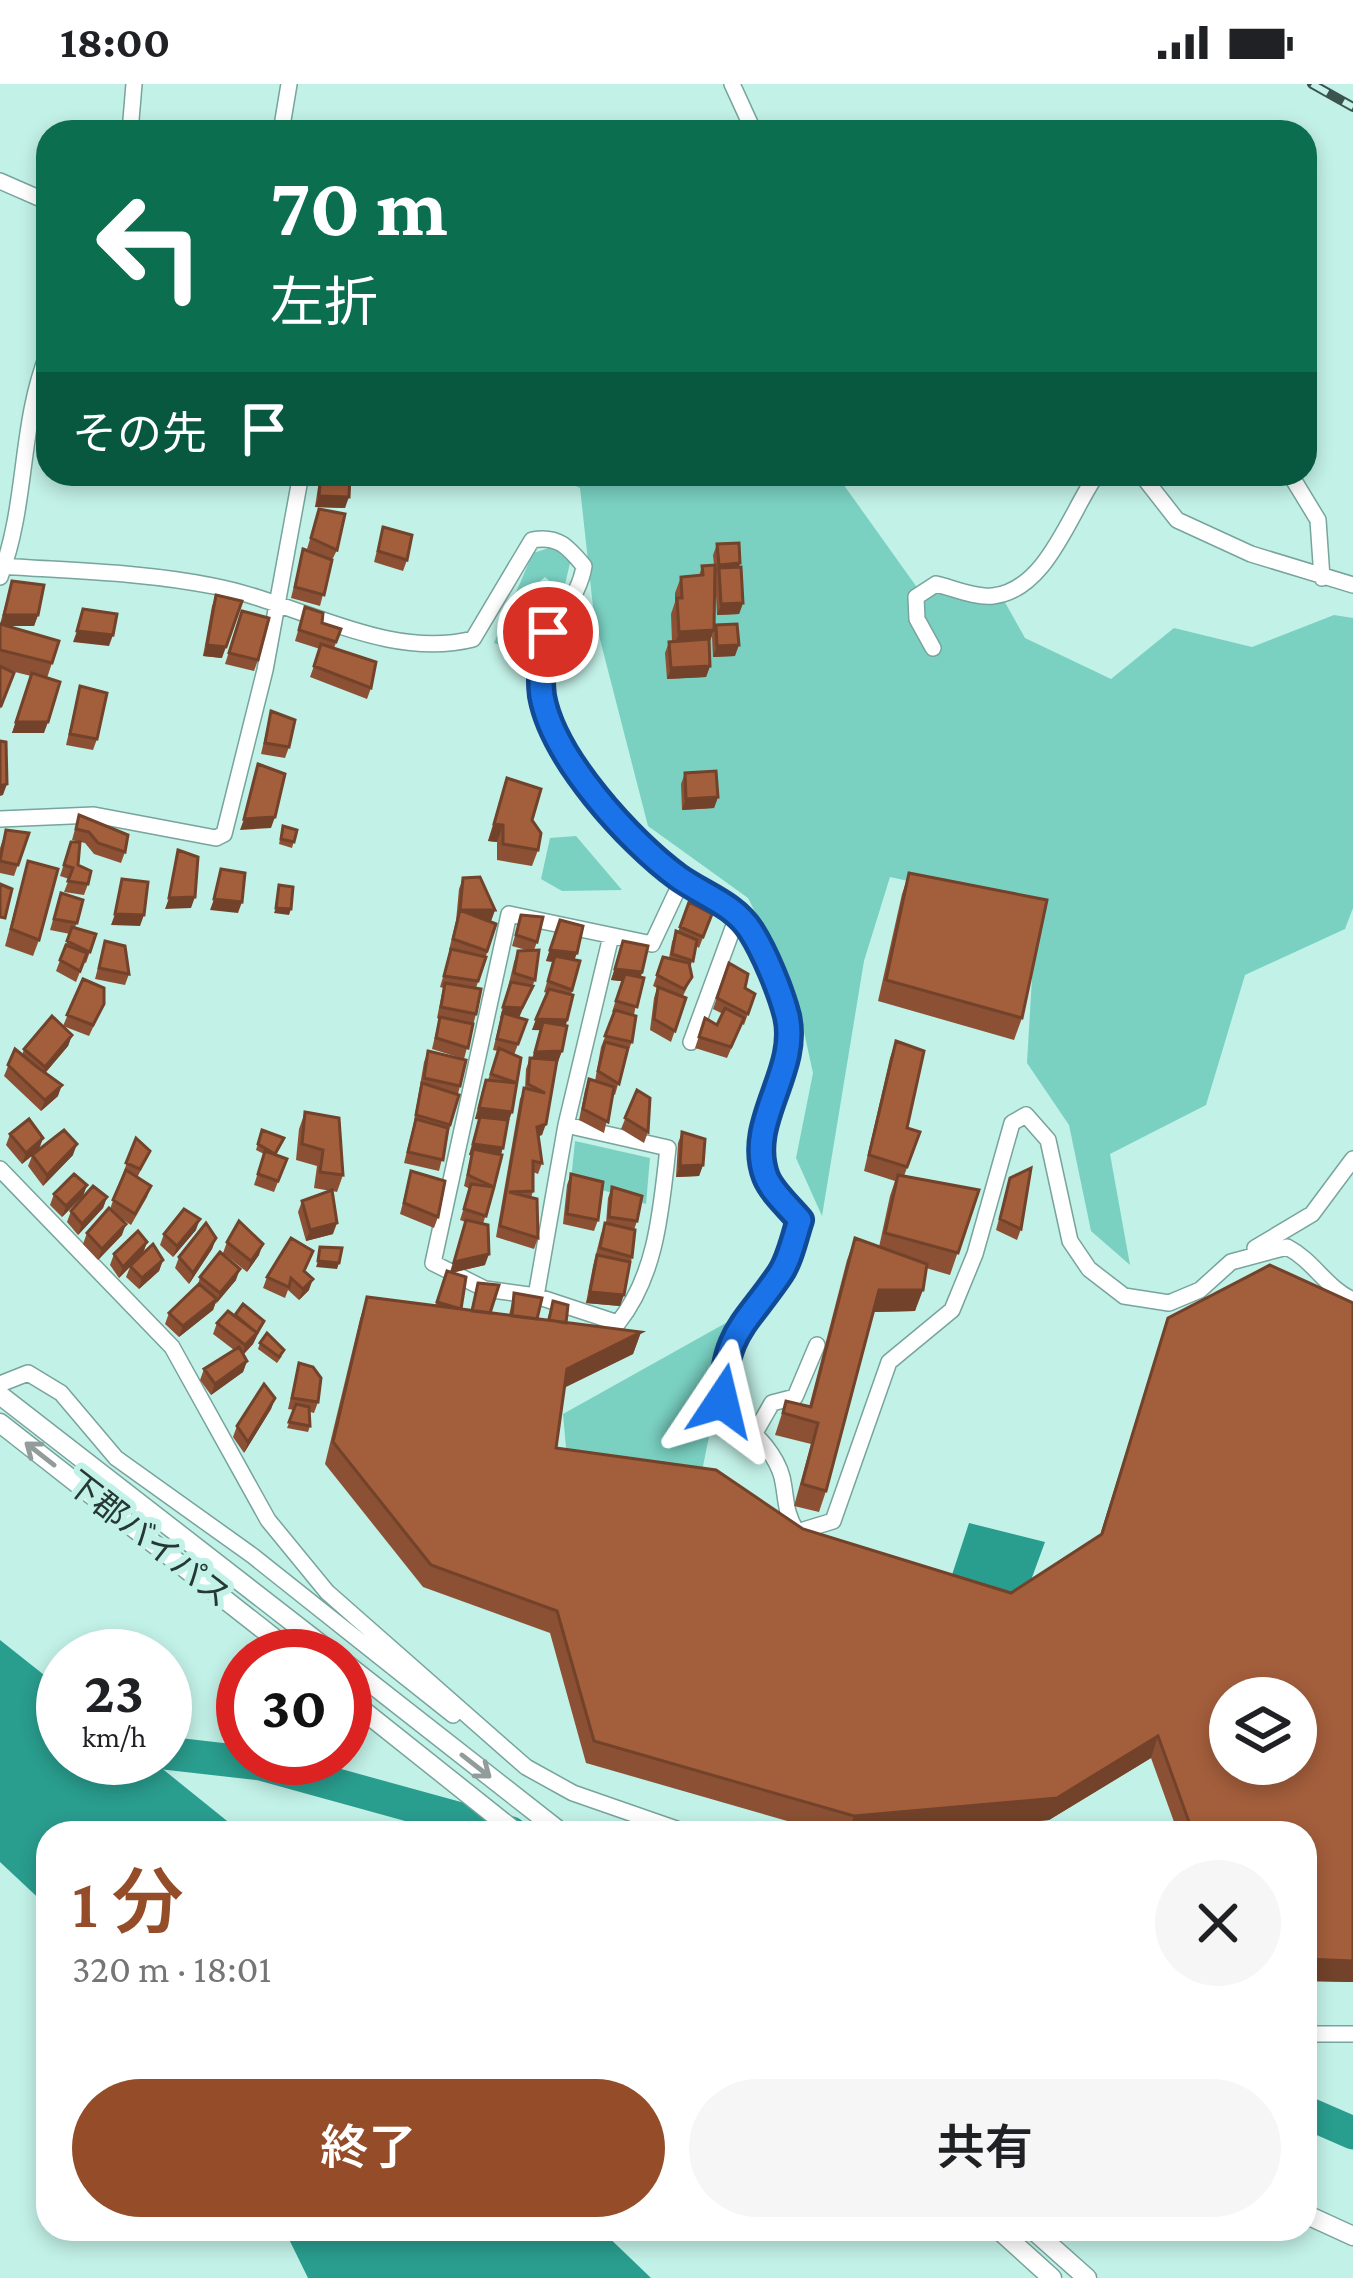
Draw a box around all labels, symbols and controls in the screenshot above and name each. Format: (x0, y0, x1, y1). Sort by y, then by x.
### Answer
text: 18:00 (60, 17, 170, 67)
text: 70 m (270, 160, 448, 253)
icon: left (72, 168, 228, 324)
text: 左折 (270, 273, 378, 333)
icon: arrive (231, 396, 297, 462)
text: その先 (72, 409, 207, 459)
pin (497, 581, 599, 683)
icon: arrive (515, 599, 581, 665)
position arrow (659, 1338, 785, 1464)
one-way arrow (25, 1441, 57, 1468)
street label: 下郡バイパス (60, 1464, 238, 1614)
speed limit sign: 30 (216, 1629, 372, 1785)
text: 23 (84, 1658, 144, 1725)
map controls (1209, 1677, 1317, 1785)
button: layers (1209, 1677, 1317, 1785)
text: km/h (82, 1720, 146, 1753)
one-way arrow (459, 1752, 491, 1779)
button: close (1155, 1860, 1281, 1986)
text: 1 分 (72, 1862, 183, 1942)
text: 320 m · 18:01 (72, 1947, 271, 1990)
button: 終了 (72, 2079, 665, 2217)
button: 共有 (689, 2079, 1281, 2217)

